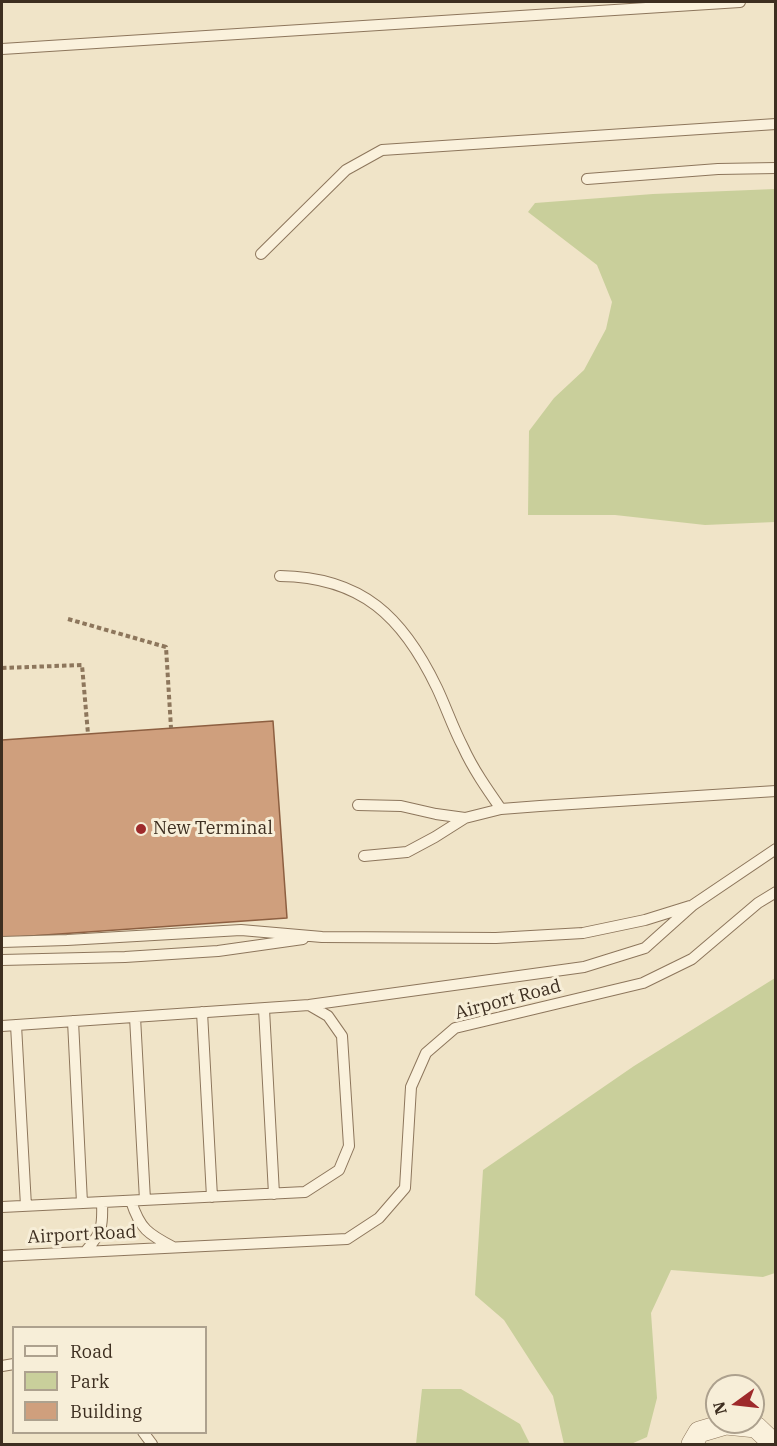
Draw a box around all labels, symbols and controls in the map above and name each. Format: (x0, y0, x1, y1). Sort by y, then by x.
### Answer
place label: New Terminal (153, 818, 273, 840)
marker: New Terminal (134, 822, 148, 836)
street label: Airport Road (453, 975, 563, 1025)
street label: Airport Road (27, 1221, 137, 1249)
legend (12, 1326, 207, 1434)
text: Road (70, 1340, 113, 1363)
text: Park (70, 1370, 109, 1393)
north arrow (705, 1374, 765, 1434)
text: N (708, 1399, 731, 1417)
text: Building (70, 1400, 142, 1423)

